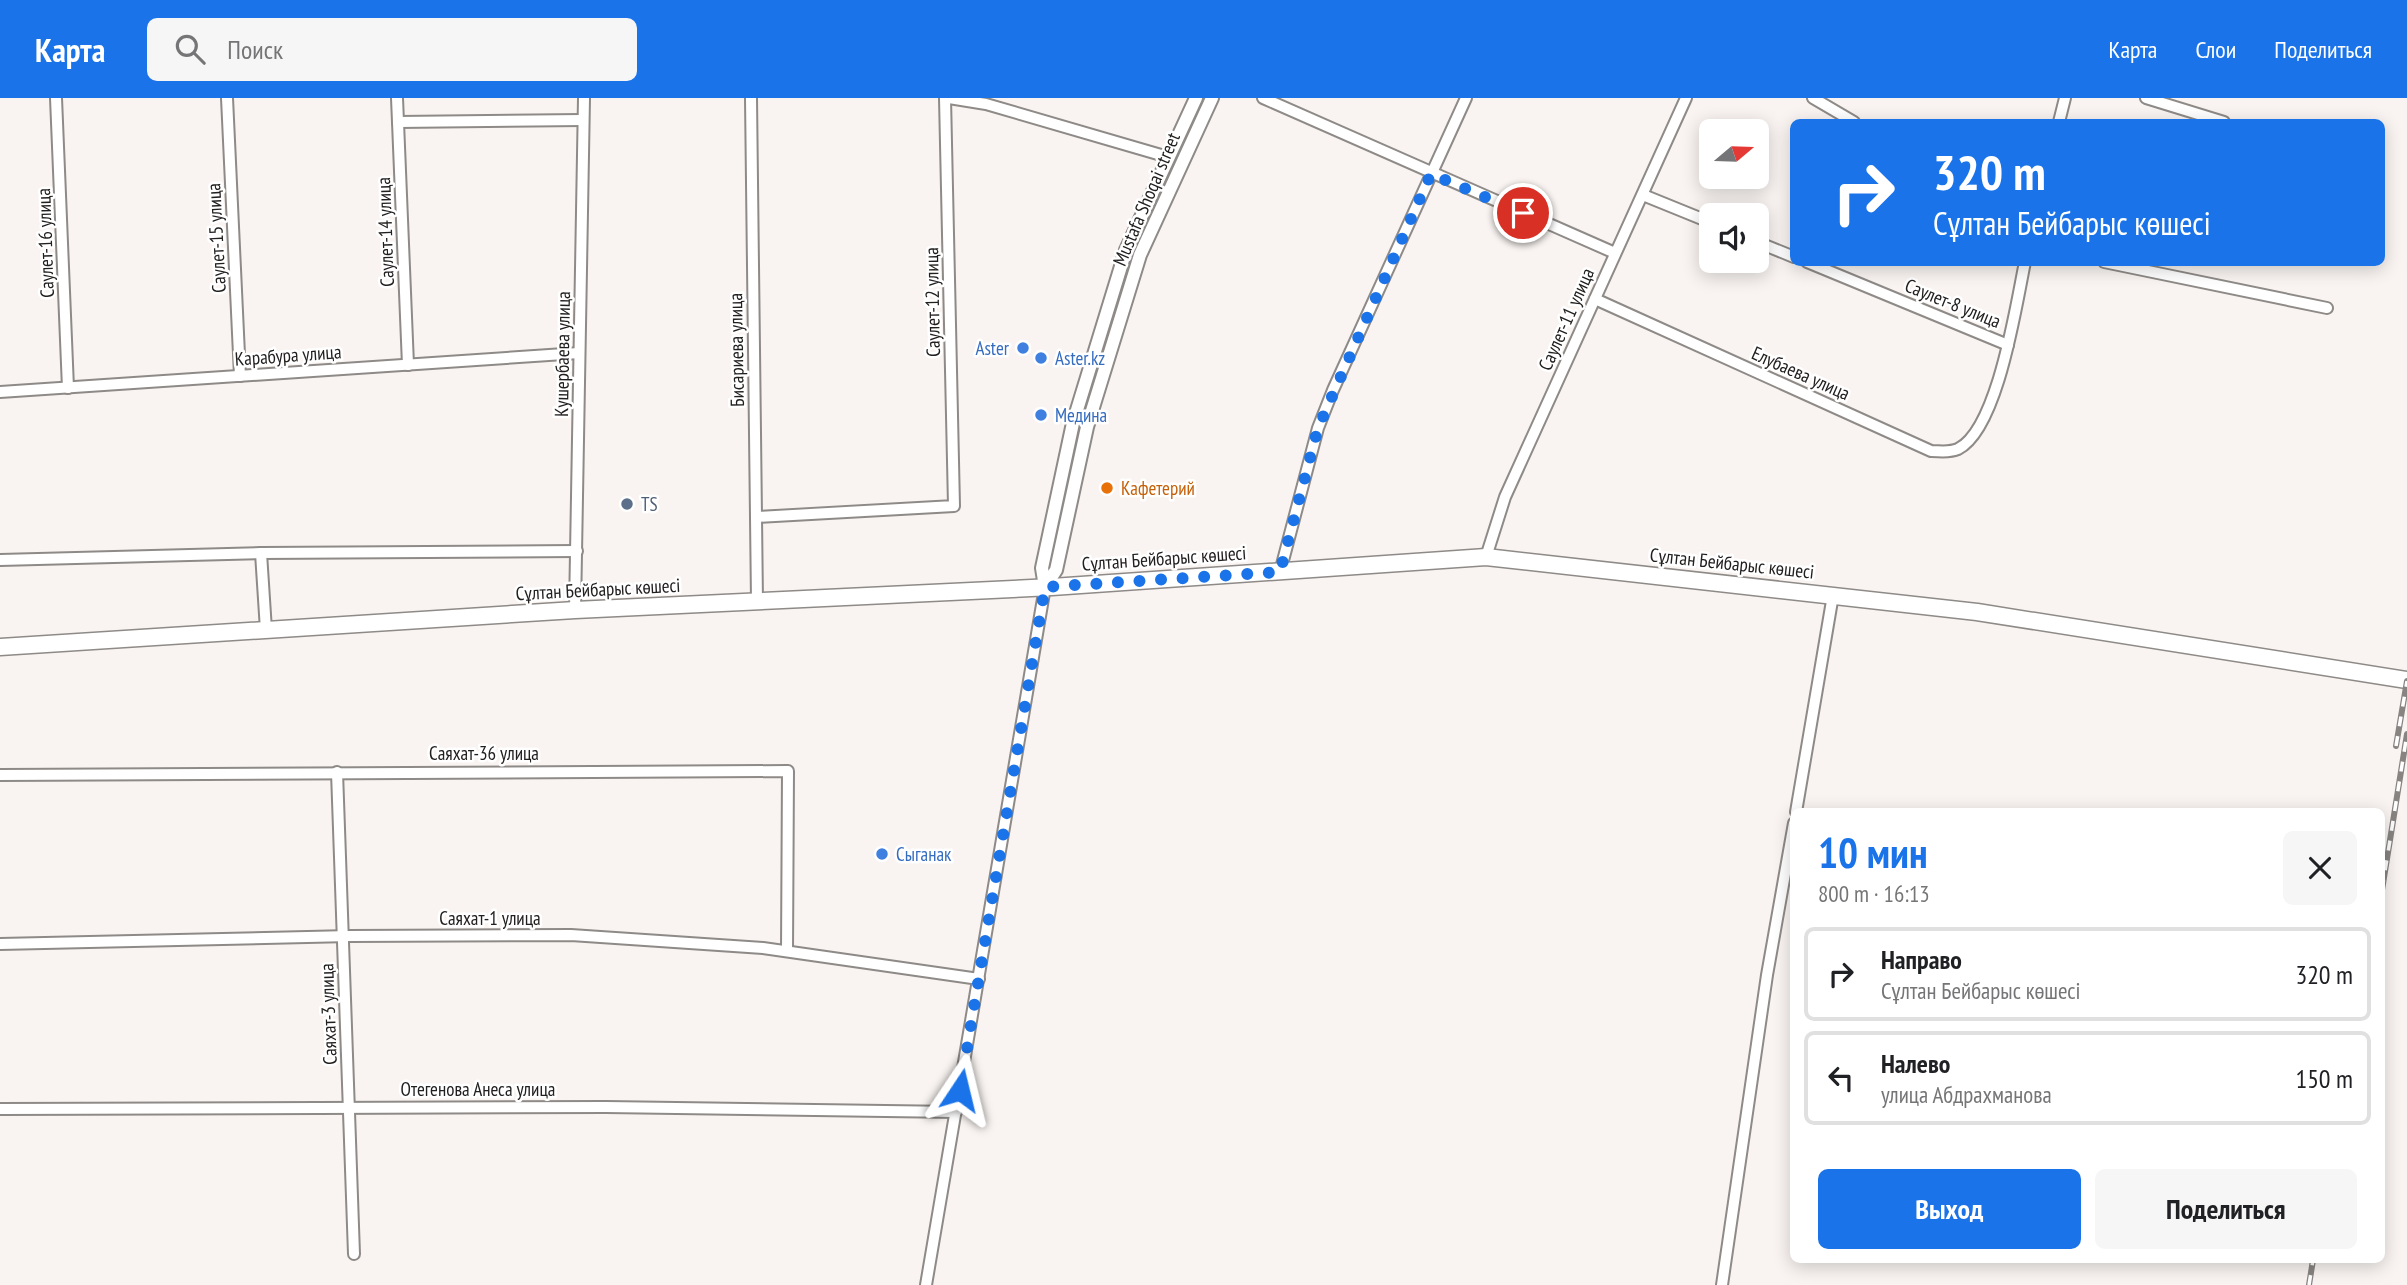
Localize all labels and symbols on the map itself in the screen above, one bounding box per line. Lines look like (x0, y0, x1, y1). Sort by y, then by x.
north arrow (1699, 119, 1769, 189)
street label: Mustafa Shoqai street (1107, 128, 1185, 269)
street label: Саулет-14 улица (371, 177, 399, 287)
street label: Саулет-15 улица (201, 183, 231, 293)
pin (1493, 183, 1553, 243)
street label: Саулет-16 улица (31, 188, 59, 298)
street label: Саулет-12 улица (919, 247, 945, 357)
street label: Саулет-11 улица (1533, 264, 1599, 374)
street label: Саулет-8 улица (1902, 273, 2004, 333)
street label: Кушербаева улица (549, 291, 575, 417)
street label: Бисариева улица (723, 293, 749, 407)
place label: Aster (975, 336, 1010, 360)
street label: Карабура улица (234, 339, 342, 371)
marker: Aster (1015, 340, 1031, 356)
street label: Елубаева улица (1748, 341, 1854, 405)
place label: Aster.kz (1055, 346, 1105, 370)
marker: Aster.kz (1033, 350, 1049, 366)
place label: Медина (1055, 403, 1107, 427)
marker: Медина (1033, 407, 1049, 423)
place label: Кафетерий (1121, 476, 1195, 500)
marker: Кафетерий (1099, 480, 1115, 496)
place label: TS (641, 492, 658, 516)
marker: TS (619, 496, 635, 512)
street label: Сұлтан Бейбарыс көшесі (1081, 540, 1247, 576)
street label: Сұлтан Бейбарыс көшесі (1649, 542, 1815, 584)
street label: Сұлтан Бейбарыс көшесі (515, 573, 681, 605)
street label: Саяхат-36 улица (429, 741, 539, 765)
place label: Сыганак (896, 842, 952, 866)
marker: Сыганак (874, 846, 890, 862)
street label: Саяхат-1 улица (439, 906, 541, 930)
street label: Саяхат-3 улица (314, 963, 342, 1065)
position arrow (923, 1053, 997, 1127)
street label: Отегенова Анеса улица (401, 1077, 555, 1101)

